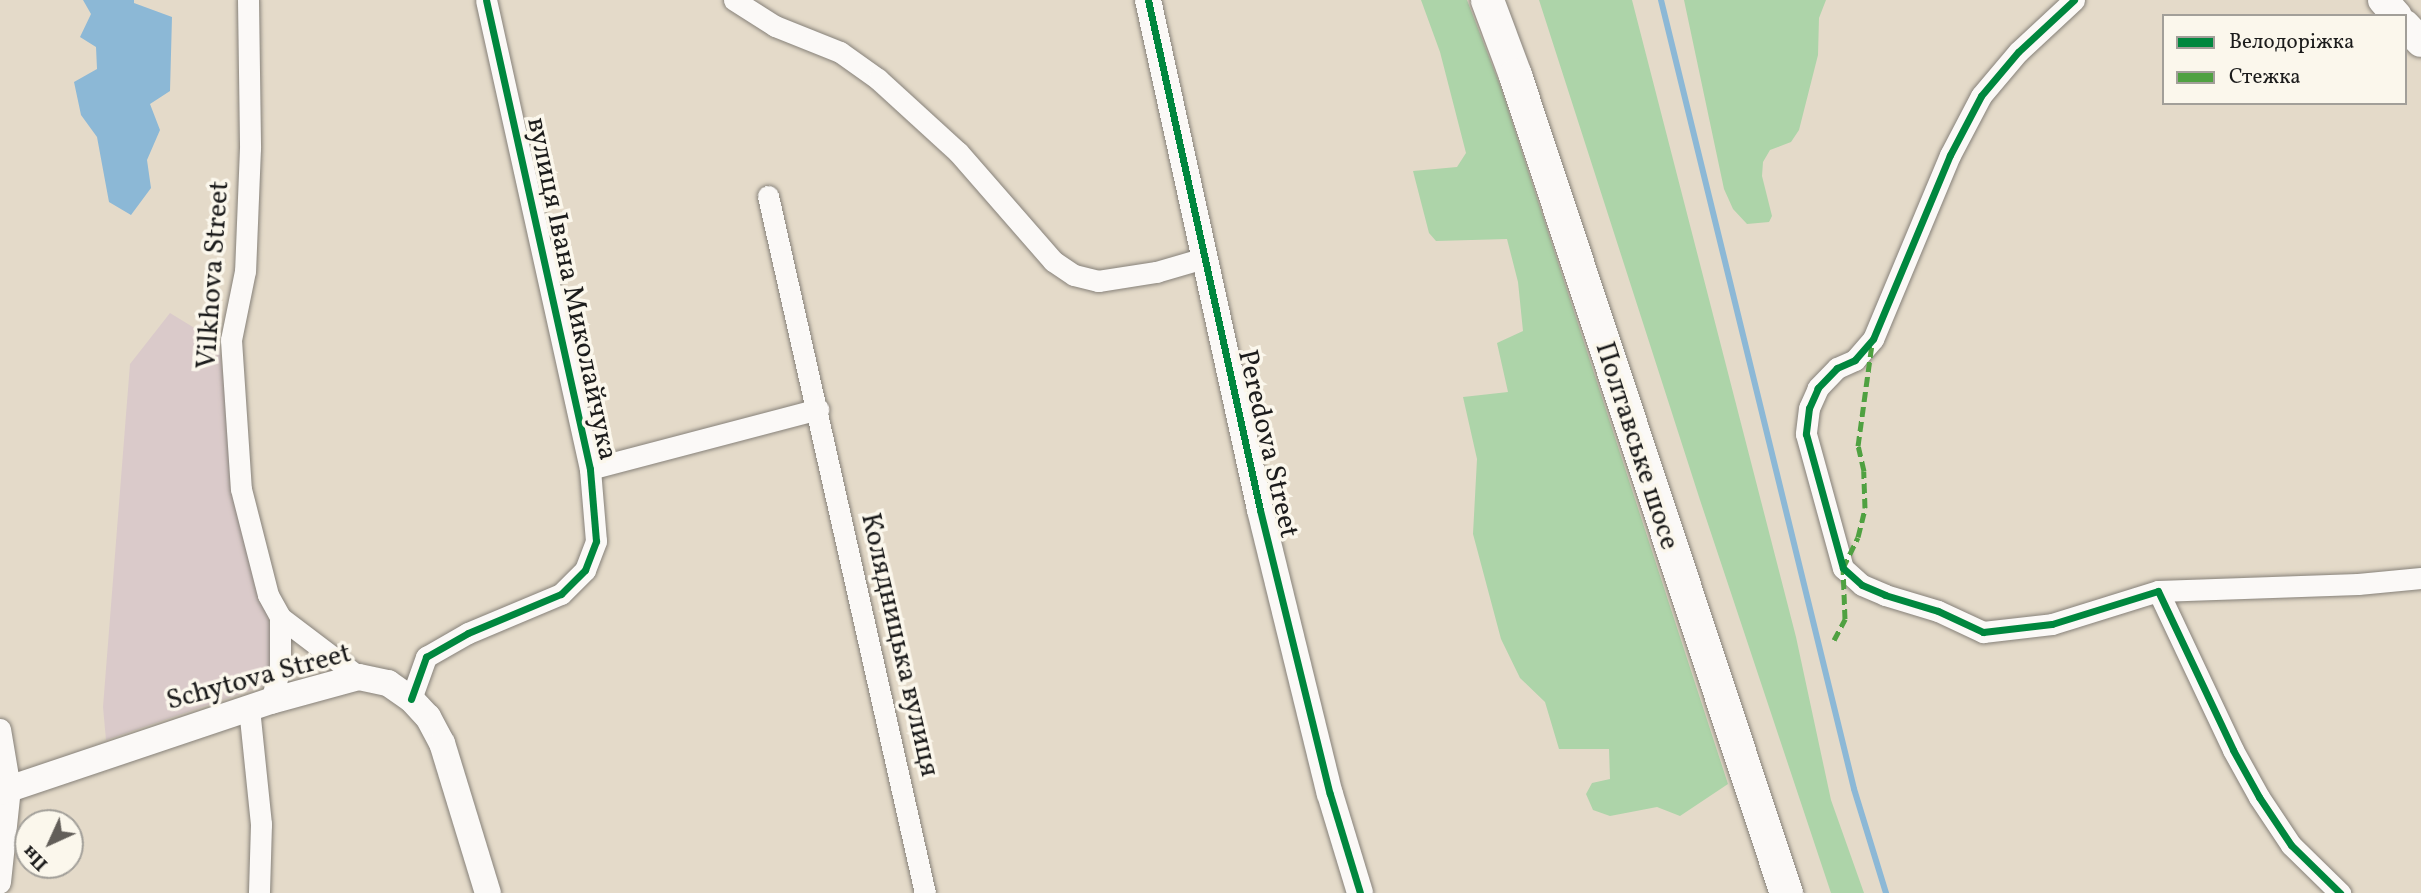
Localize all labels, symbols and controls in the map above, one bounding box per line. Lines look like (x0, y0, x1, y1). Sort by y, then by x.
legend (2162, 14, 2407, 105)
text: Велодоріжка (2229, 28, 2354, 57)
text: Стежка (2229, 63, 2301, 92)
street label: вулиця Івана Миколайчука (518, 115, 624, 463)
street label: Vilkhova Street (191, 180, 237, 370)
street label: Полтавське шосе (1587, 338, 1685, 554)
street label: Peredova Street (1229, 347, 1305, 541)
street label: Колядницька вулиця (852, 510, 946, 780)
street label: Schytova Street (163, 637, 355, 719)
north arrow (14, 809, 84, 879)
text: Пн (17, 839, 54, 876)

